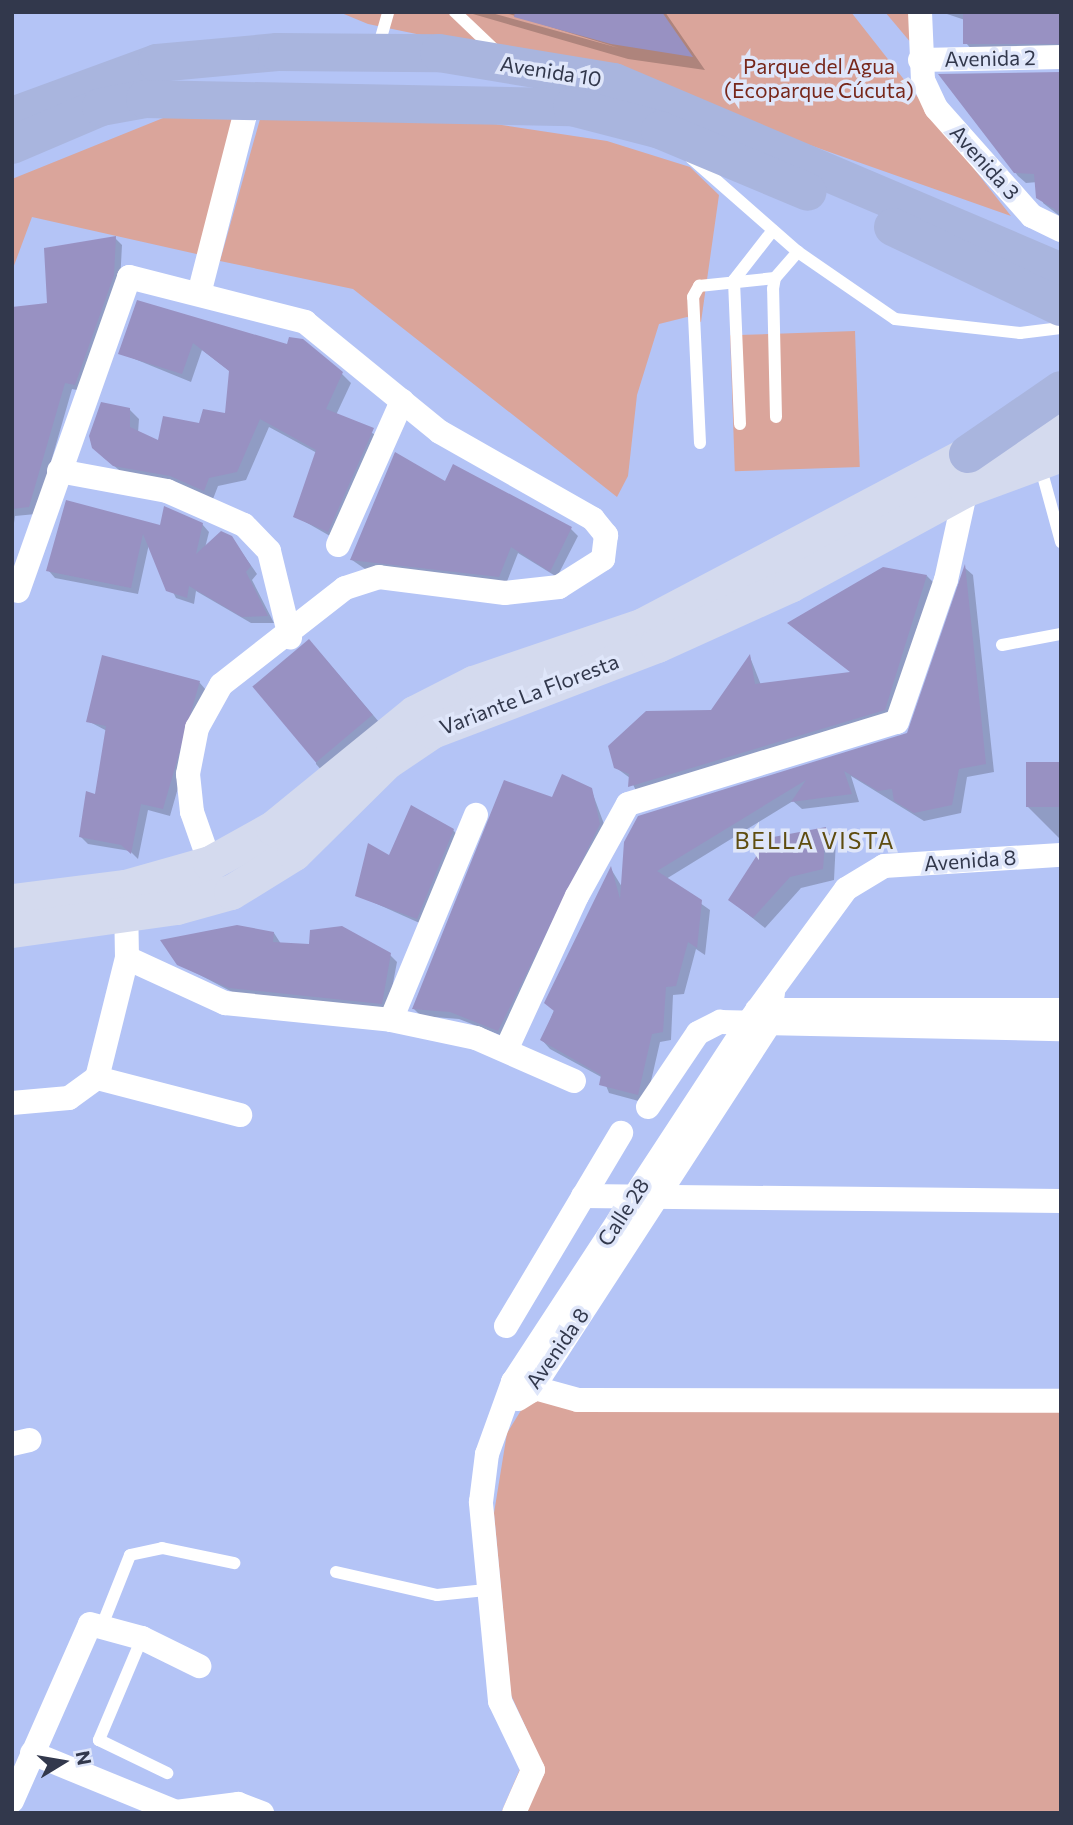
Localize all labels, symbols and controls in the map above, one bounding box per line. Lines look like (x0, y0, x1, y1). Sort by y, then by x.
street label: Avenida 2 (944, 45, 1036, 71)
street label: Avenida 10 (498, 51, 604, 91)
park label: Parque del Agua (Ecoparque Cúcuta) (724, 53, 914, 103)
street label: Avenida 3 (945, 119, 1025, 205)
street label: Variante La Floresta (436, 648, 622, 740)
district label: BELLA VISTA (736, 826, 894, 854)
street label: Avenida 8 (923, 844, 1017, 876)
street label: Calle 28 (592, 1173, 654, 1251)
street label: Avenida 8 (520, 1303, 594, 1393)
north arrow (28, 1727, 98, 1797)
text: N (71, 1749, 97, 1767)

